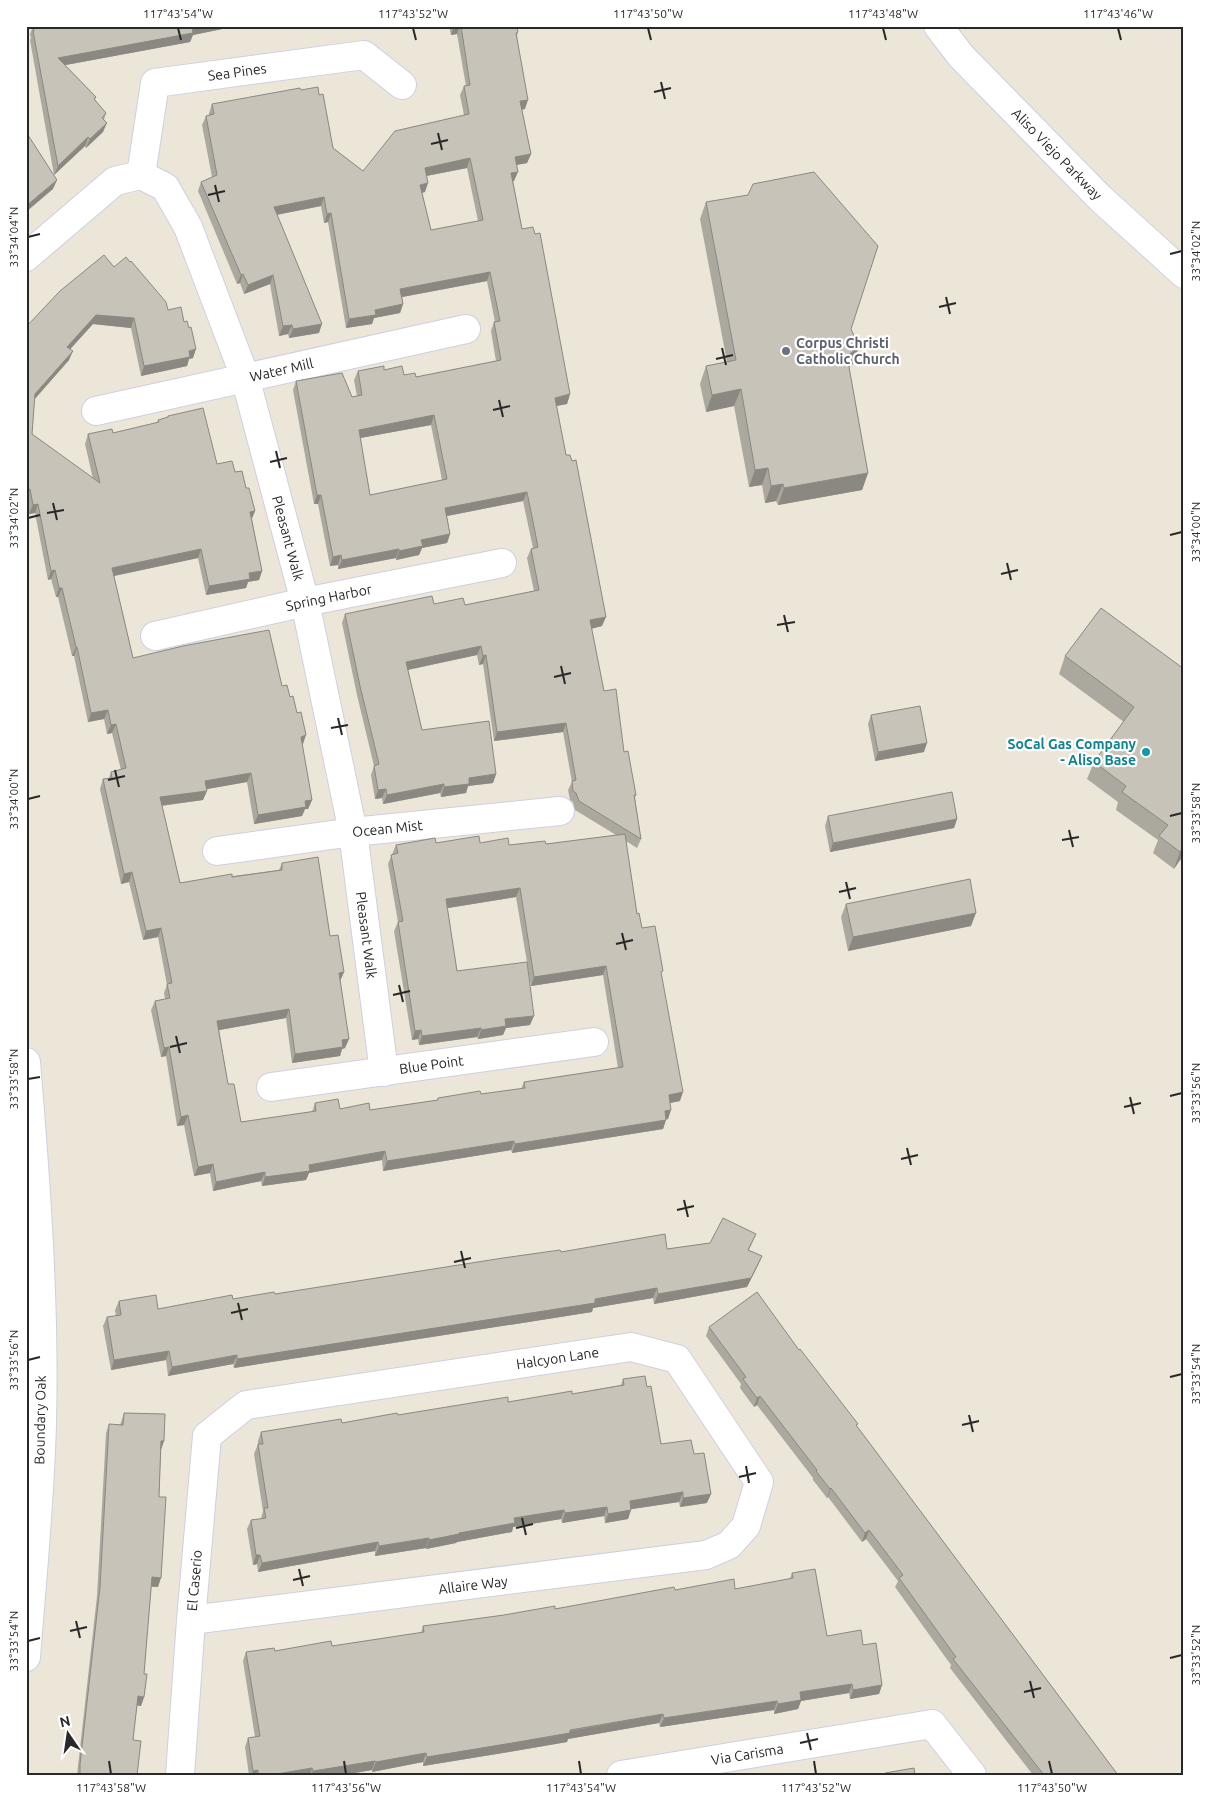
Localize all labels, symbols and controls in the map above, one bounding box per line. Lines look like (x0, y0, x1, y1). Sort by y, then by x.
text: 117°43'54"W (143, 7, 213, 20)
text: 117°43'52"W (378, 7, 448, 20)
text: 117°43'50"W (613, 7, 683, 20)
text: 117°43'48"W (848, 7, 918, 20)
text: 117°43'46"W (1083, 7, 1153, 20)
street label: Sea Pines (207, 60, 268, 84)
street label: Aliso Viejo Parkway (1009, 105, 1105, 203)
text: 33°34'04"N (7, 207, 20, 267)
text: 33°34'02"N (1189, 221, 1202, 281)
place label: Corpus Christi Catholic Church (796, 335, 900, 367)
marker: Corpus Christi Catholic Church (780, 345, 792, 357)
street label: Water Mill (248, 355, 315, 385)
text: 33°34'02"N (7, 488, 20, 548)
street label: Pleasant Walk (269, 494, 307, 583)
text: 33°34'00"N (1189, 502, 1202, 562)
street label: Spring Harbor (284, 581, 374, 614)
place label: SoCal Gas Company - Aliso Base (1007, 736, 1137, 768)
marker: SoCal Gas Company - Aliso Base (1140, 746, 1152, 758)
text: 33°34'00"N (7, 769, 20, 829)
text: 33°33'58"N (1189, 783, 1202, 843)
street label: Ocean Mist (352, 817, 424, 840)
street label: Pleasant Walk (353, 891, 380, 980)
text: 33°33'58"N (7, 1049, 20, 1109)
street label: Blue Point (398, 1052, 465, 1077)
text: 33°33'56"N (1189, 1063, 1202, 1123)
text: 33°33'56"N (7, 1330, 20, 1390)
street label: Halcyon Lane (515, 1344, 600, 1372)
text: 33°33'54"N (1189, 1344, 1202, 1404)
street label: Boundary Oak (31, 1375, 49, 1465)
street label: El Caserio (184, 1549, 205, 1612)
street label: Allaire Way (437, 1573, 509, 1597)
text: 33°33'54"N (7, 1611, 20, 1671)
text: 33°33'52"N (1189, 1625, 1202, 1685)
north arrow (42, 1708, 92, 1758)
text: N (58, 1712, 72, 1730)
street label: Via Carisma (710, 1740, 785, 1768)
text: 117°43'58"W (76, 1781, 146, 1794)
text: 117°43'56"W (311, 1781, 381, 1794)
text: 117°43'54"W (546, 1781, 616, 1794)
text: 117°43'52"W (781, 1781, 851, 1794)
text: 117°43'50"W (1017, 1781, 1087, 1794)

